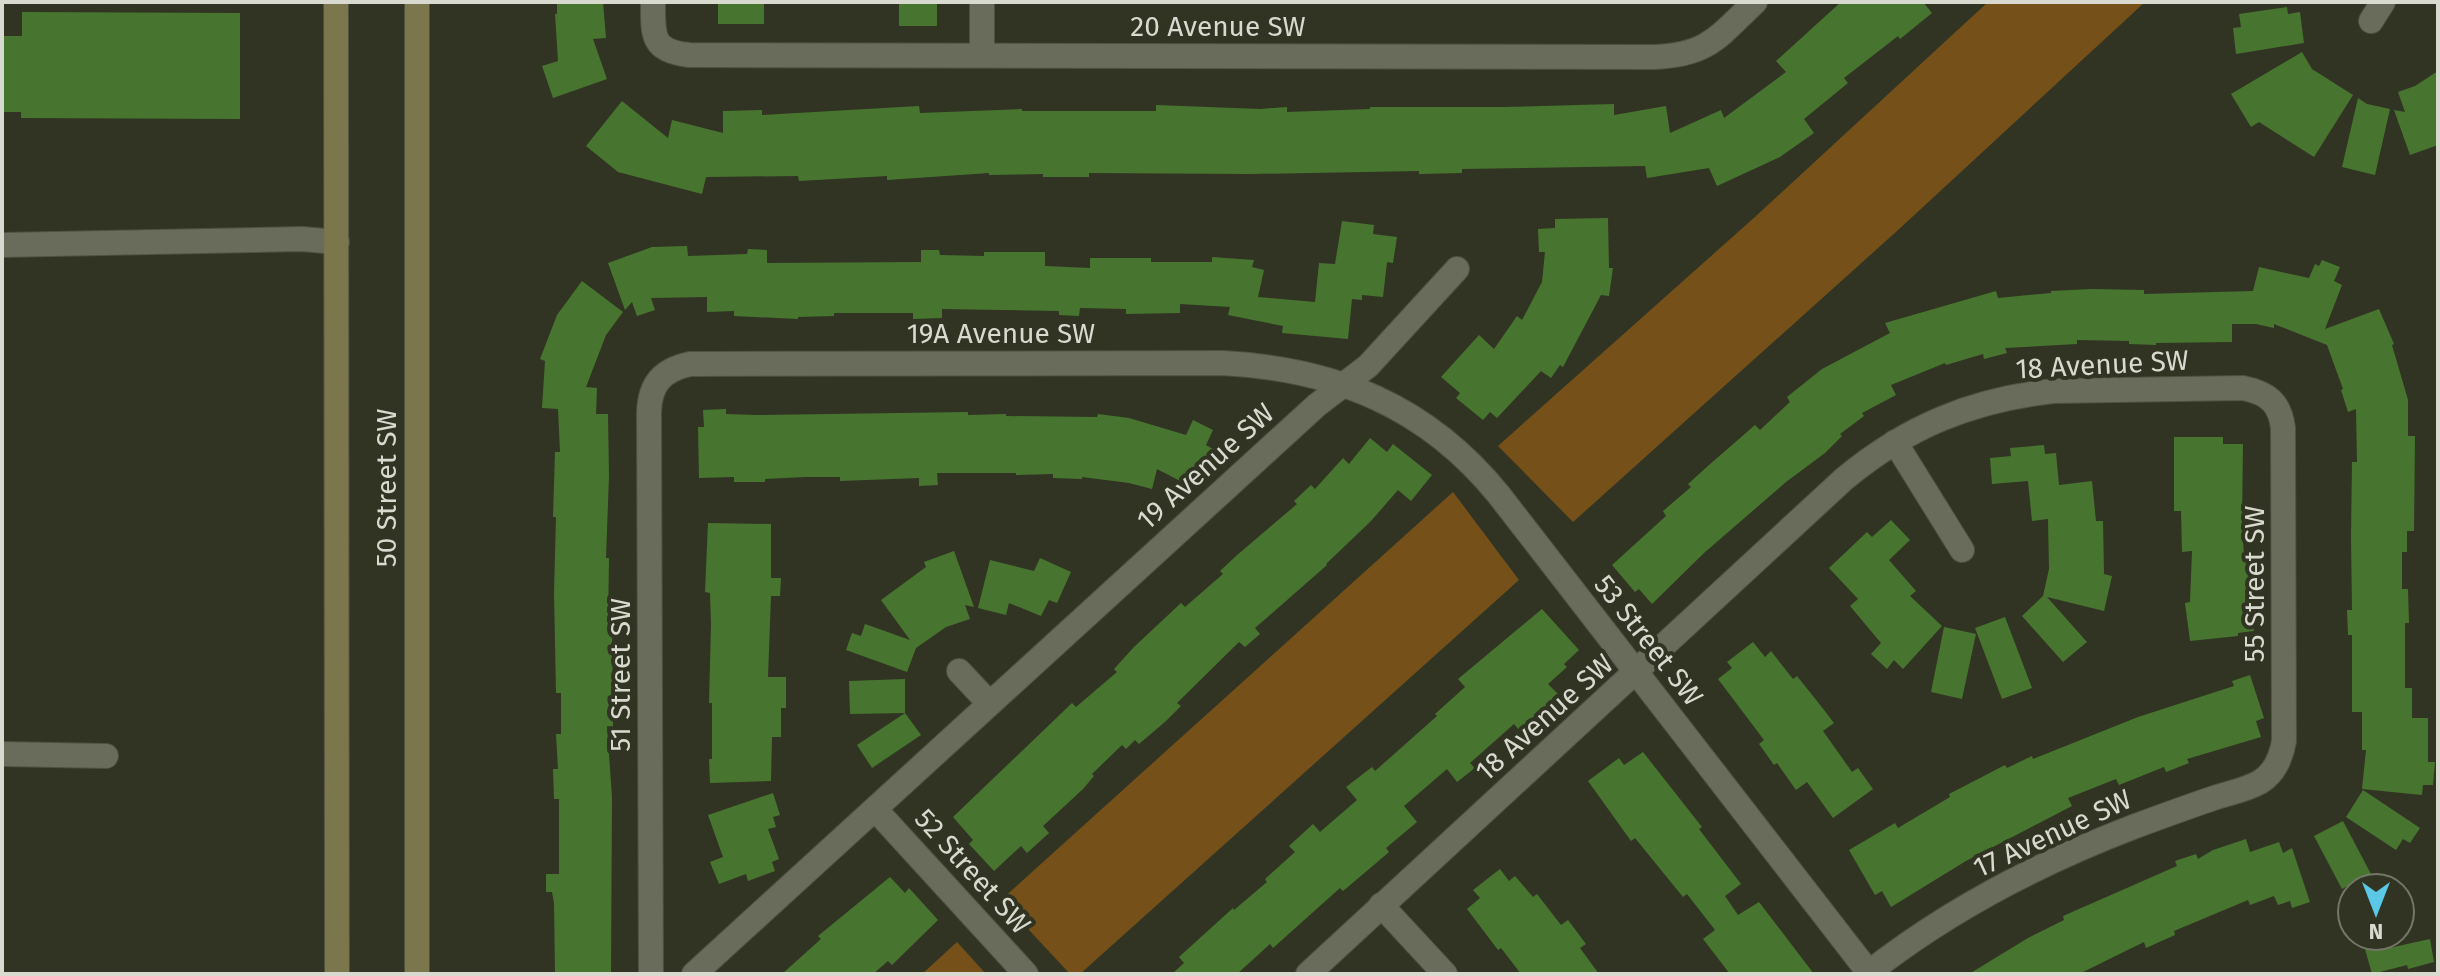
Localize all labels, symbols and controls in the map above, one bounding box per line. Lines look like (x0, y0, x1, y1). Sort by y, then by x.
street label: 20 Avenue SW (1130, 10, 1306, 43)
street label: 19A Avenue SW (907, 317, 1095, 350)
street label: 18 Avenue SW (2015, 343, 2189, 386)
street label: 19 Avenue SW (1130, 396, 1281, 536)
street label: 50 Street SW (370, 409, 403, 567)
street label: 55 Street SW (2238, 506, 2271, 662)
street label: 53 Street SW (1587, 568, 1710, 712)
street label: 51 Street SW (604, 598, 637, 752)
street label: 18 Avenue SW (1469, 647, 1620, 788)
street label: 17 Avenue SW (1968, 782, 2136, 884)
street label: 52 Street SW (908, 802, 1037, 941)
north arrow (2336, 872, 2416, 952)
text: N (2369, 918, 2383, 945)

